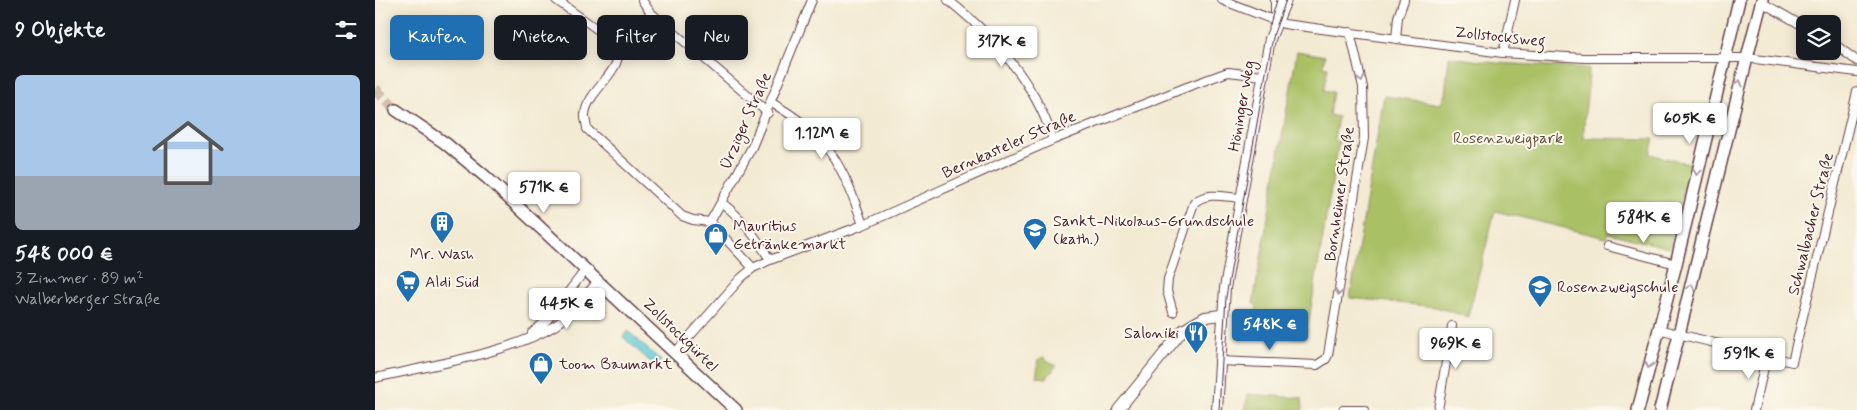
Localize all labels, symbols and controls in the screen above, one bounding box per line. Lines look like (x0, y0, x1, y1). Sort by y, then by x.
chip: Kaufen (390, 15, 484, 60)
chip: Mieten (494, 15, 587, 60)
chip: Filter (597, 15, 675, 60)
chip: Neu (685, 15, 748, 60)
map controls (1796, 15, 1841, 60)
button: layers (1796, 15, 1841, 60)
text: 9 Objekte (15, 16, 105, 44)
icon: filters (332, 16, 360, 44)
street label: Zollstocksweg (1453, 22, 1546, 53)
pin: 317K € (961, 26, 1043, 68)
text: 317K € (977, 31, 1027, 52)
street label: Höninger Weg (1224, 59, 1261, 154)
street label: Ürziger Straße (715, 69, 778, 173)
one-way arrow (1355, 75, 1366, 84)
one-way arrow (1734, 80, 1744, 88)
pin: 605K € (1649, 102, 1731, 145)
street label: Bernkasteler Straße (939, 106, 1079, 184)
icon: home (143, 108, 233, 198)
text: 605K € (1664, 108, 1716, 129)
pin: 1.12M € (776, 118, 868, 160)
text: 1.12M € (795, 123, 849, 144)
street label: Bornheimer Straße (1320, 125, 1360, 263)
park label: Rosenzweigpark (1453, 128, 1563, 149)
street label: Schwalbacher Straße (1783, 150, 1839, 297)
one-way arrow (1692, 168, 1703, 177)
pin: 571K € (503, 172, 585, 214)
text: 571K € (519, 177, 569, 198)
pin: 584K € (1603, 202, 1685, 244)
text: 584K € (1617, 207, 1671, 228)
building icon: Mr. Wash (429, 210, 455, 244)
place label: Sankt-Nikolaus-Grundschule (kath.) (1053, 211, 1254, 250)
place label: Mauritius Getränkemarkt (733, 216, 847, 255)
school or university icon: Sankt-Nikolaus-Grundschule (kath.) (1022, 217, 1048, 251)
shop icon: Mauritius Getränkemarkt (703, 222, 729, 256)
text: 548 000 € (15, 240, 113, 268)
place label: Mr. Wash (410, 244, 474, 265)
text: 3 Zimmer · 89 m² (15, 268, 144, 289)
supermarket icon: Aldi Süd (395, 269, 421, 303)
place label: Aldi Süd (425, 272, 479, 293)
school or university icon: Rosenzweigschule (1527, 274, 1553, 308)
place label: Rosenzweigschule (1557, 277, 1679, 298)
one-way arrow (1685, 282, 1696, 291)
one-way arrow (1335, 287, 1345, 296)
pin: 445K € (526, 288, 608, 330)
text: Walberberger Straße (15, 289, 160, 310)
text: 445K € (540, 293, 594, 314)
street label: Zollstockgürtel (637, 293, 723, 377)
pin: 548K € (1229, 308, 1311, 351)
text: 548K € (1243, 314, 1297, 335)
restaurant icon: Saloniki (1183, 320, 1209, 354)
place label: Saloniki (1124, 323, 1179, 344)
pin: 969K € (1415, 328, 1497, 370)
text: 969K € (1430, 333, 1482, 354)
pin: 591K € (1708, 338, 1790, 380)
text: 591K € (1723, 343, 1775, 364)
shop icon: toom Baumarkt (528, 351, 554, 385)
place label: toom Baumarkt (558, 354, 673, 375)
one-way arrow (1644, 360, 1655, 369)

